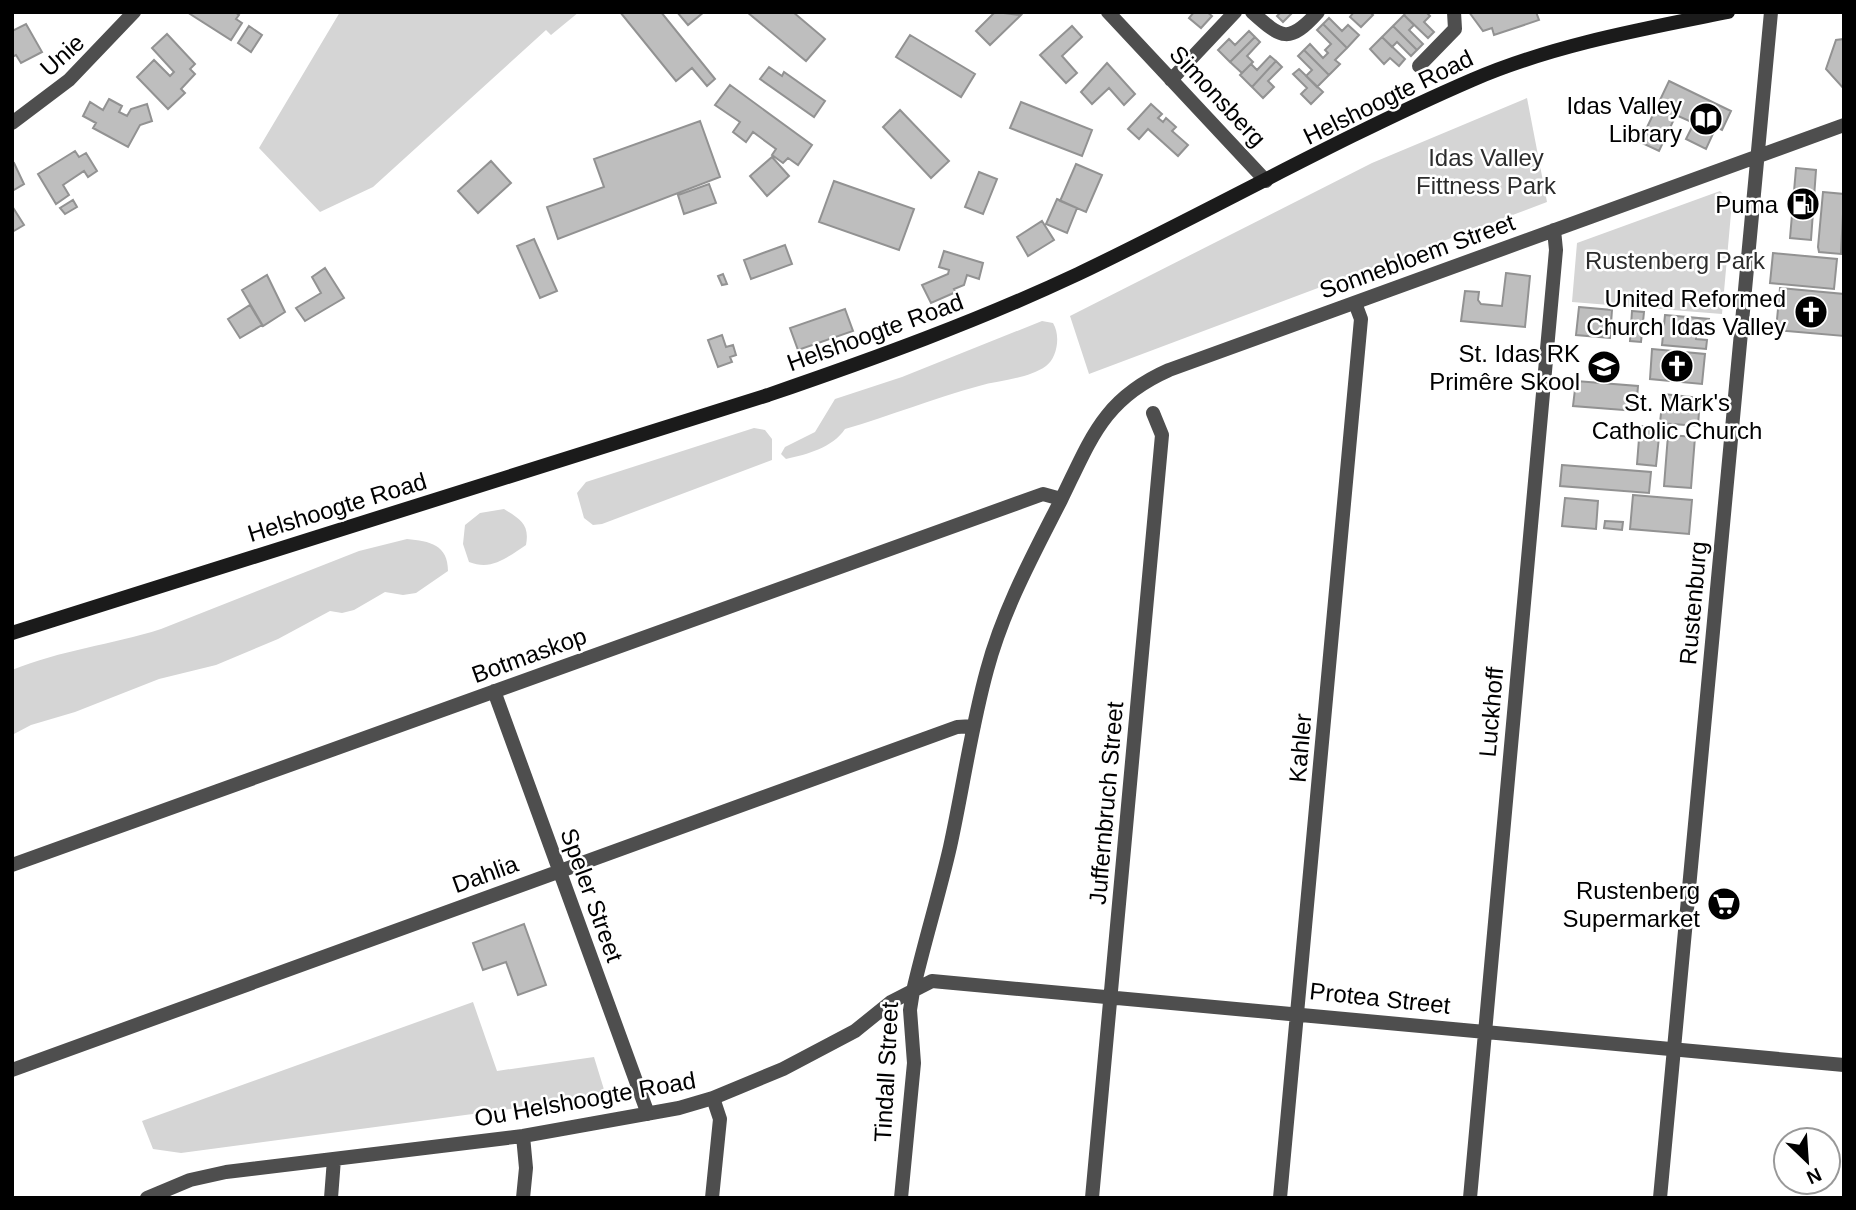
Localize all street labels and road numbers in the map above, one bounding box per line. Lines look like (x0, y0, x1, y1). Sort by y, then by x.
street label: Unie (35, 28, 89, 82)
street label: Simonsberg (1164, 40, 1272, 152)
street label: Helshoogte Road (1299, 44, 1477, 150)
street label: Sonnebloem Street (1316, 208, 1518, 304)
street label: Helshoogte Road (783, 288, 967, 376)
street label: Helshoogte Road (244, 467, 430, 547)
street label: Rustenburg (1674, 540, 1712, 666)
street label: Botmaskop (468, 622, 590, 688)
street label: Luckhoff (1474, 666, 1508, 758)
street label: Juffernbruch Street (1084, 700, 1128, 906)
street label: Kahler (1284, 712, 1316, 784)
street label: Speler Street (555, 825, 629, 966)
street label: Dahlia (448, 849, 522, 898)
street label: Protea Street (1308, 977, 1452, 1019)
street label: Tindall Street (869, 1001, 903, 1143)
street label: Ou Helshoogte Road (472, 1066, 698, 1132)

